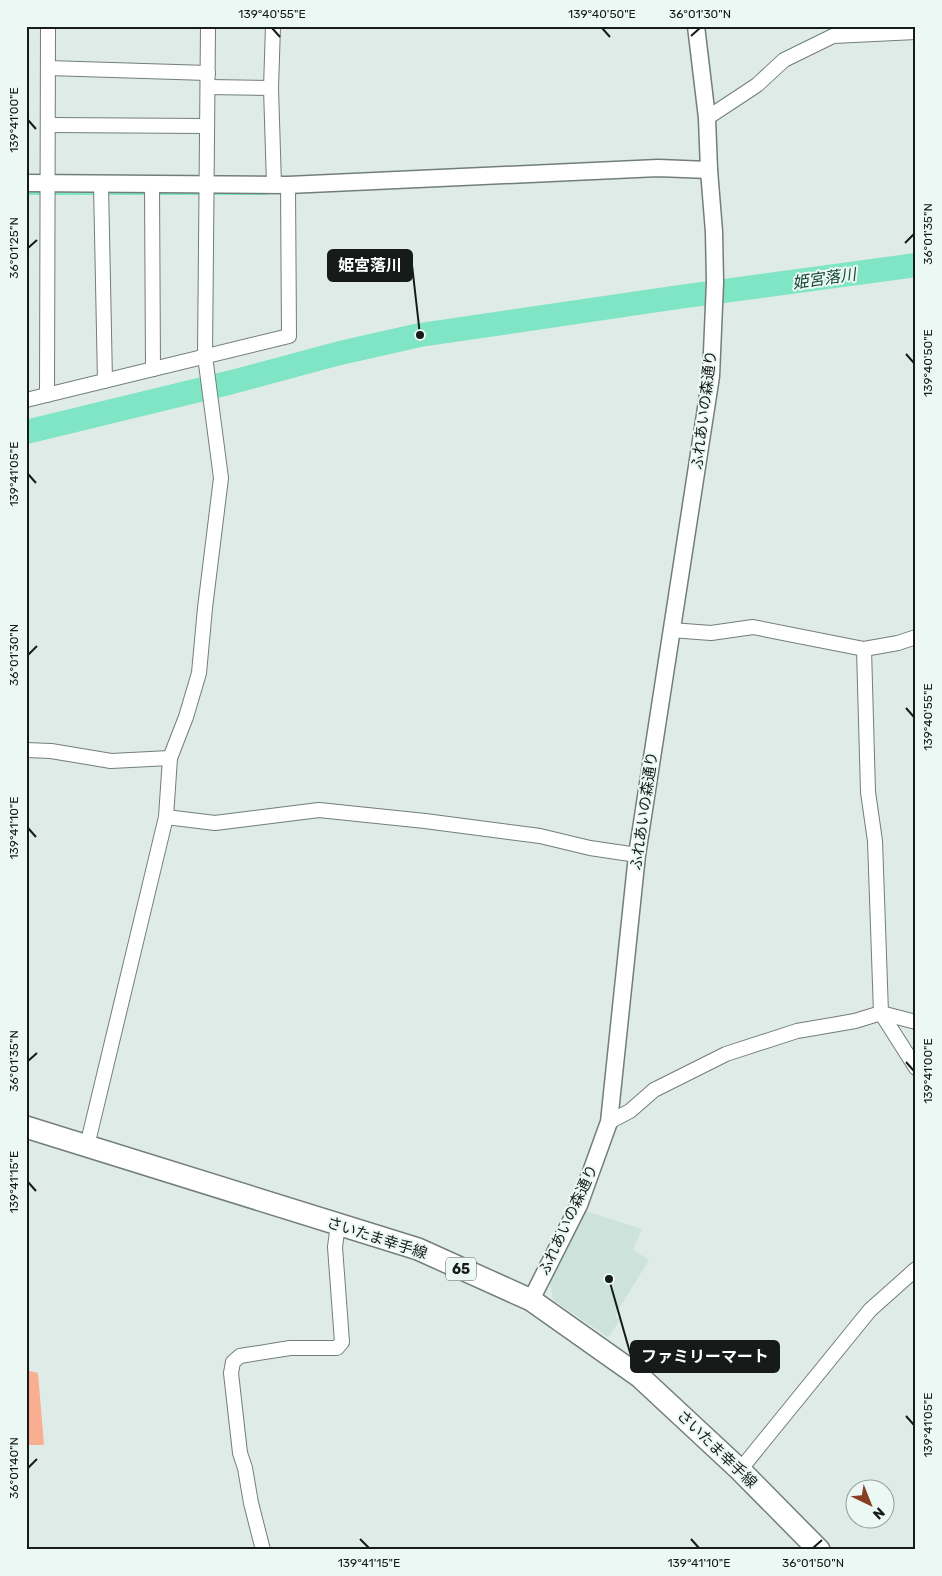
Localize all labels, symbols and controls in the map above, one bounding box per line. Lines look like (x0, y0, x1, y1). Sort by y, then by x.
text: 139°40'55"E (238, 7, 306, 21)
text: 139°40'50"E (568, 7, 636, 21)
text: 36°01'30"N (669, 7, 731, 21)
text: 139°41'00"E (7, 87, 21, 153)
text: 36°01'35"N (921, 203, 935, 265)
text: 36°01'25"N (7, 217, 21, 279)
callout: 姫宮落川 (328, 250, 412, 281)
text: 姫宮落川 (338, 256, 402, 275)
water label: 姫宮落川 (791, 264, 859, 292)
text: 139°40'50"E (921, 329, 935, 397)
street label: ふれあいの森通り (688, 349, 720, 471)
text: 139°41'05"E (7, 441, 21, 507)
text: 36°01'30"N (7, 624, 21, 686)
text: 139°40'55"E (921, 683, 935, 751)
street label: ふれあいの森通り (627, 750, 661, 872)
text: 139°41'10"E (7, 796, 21, 860)
text: 36°01'35"N (7, 1030, 21, 1092)
text: 139°41'00"E (921, 1038, 935, 1104)
text: 139°41'15"E (7, 1151, 21, 1213)
street label: ふれあいの森通り (534, 1162, 602, 1278)
street label: さいたま幸手線 (324, 1213, 430, 1263)
road number: 65 (446, 1258, 476, 1280)
callout: ファミリーマート (631, 1341, 779, 1372)
text: ファミリーマート (641, 1347, 769, 1366)
text: 139°41'05"E (921, 1392, 935, 1458)
street label: さいたま幸手線 (673, 1406, 761, 1492)
text: 36°01'40"N (7, 1437, 21, 1499)
north arrow (844, 1478, 894, 1528)
text: N (869, 1503, 888, 1523)
text: 139°41'15"E (338, 1556, 400, 1570)
text: 139°41'10"E (667, 1556, 731, 1570)
text: 36°01'50"N (782, 1556, 844, 1570)

